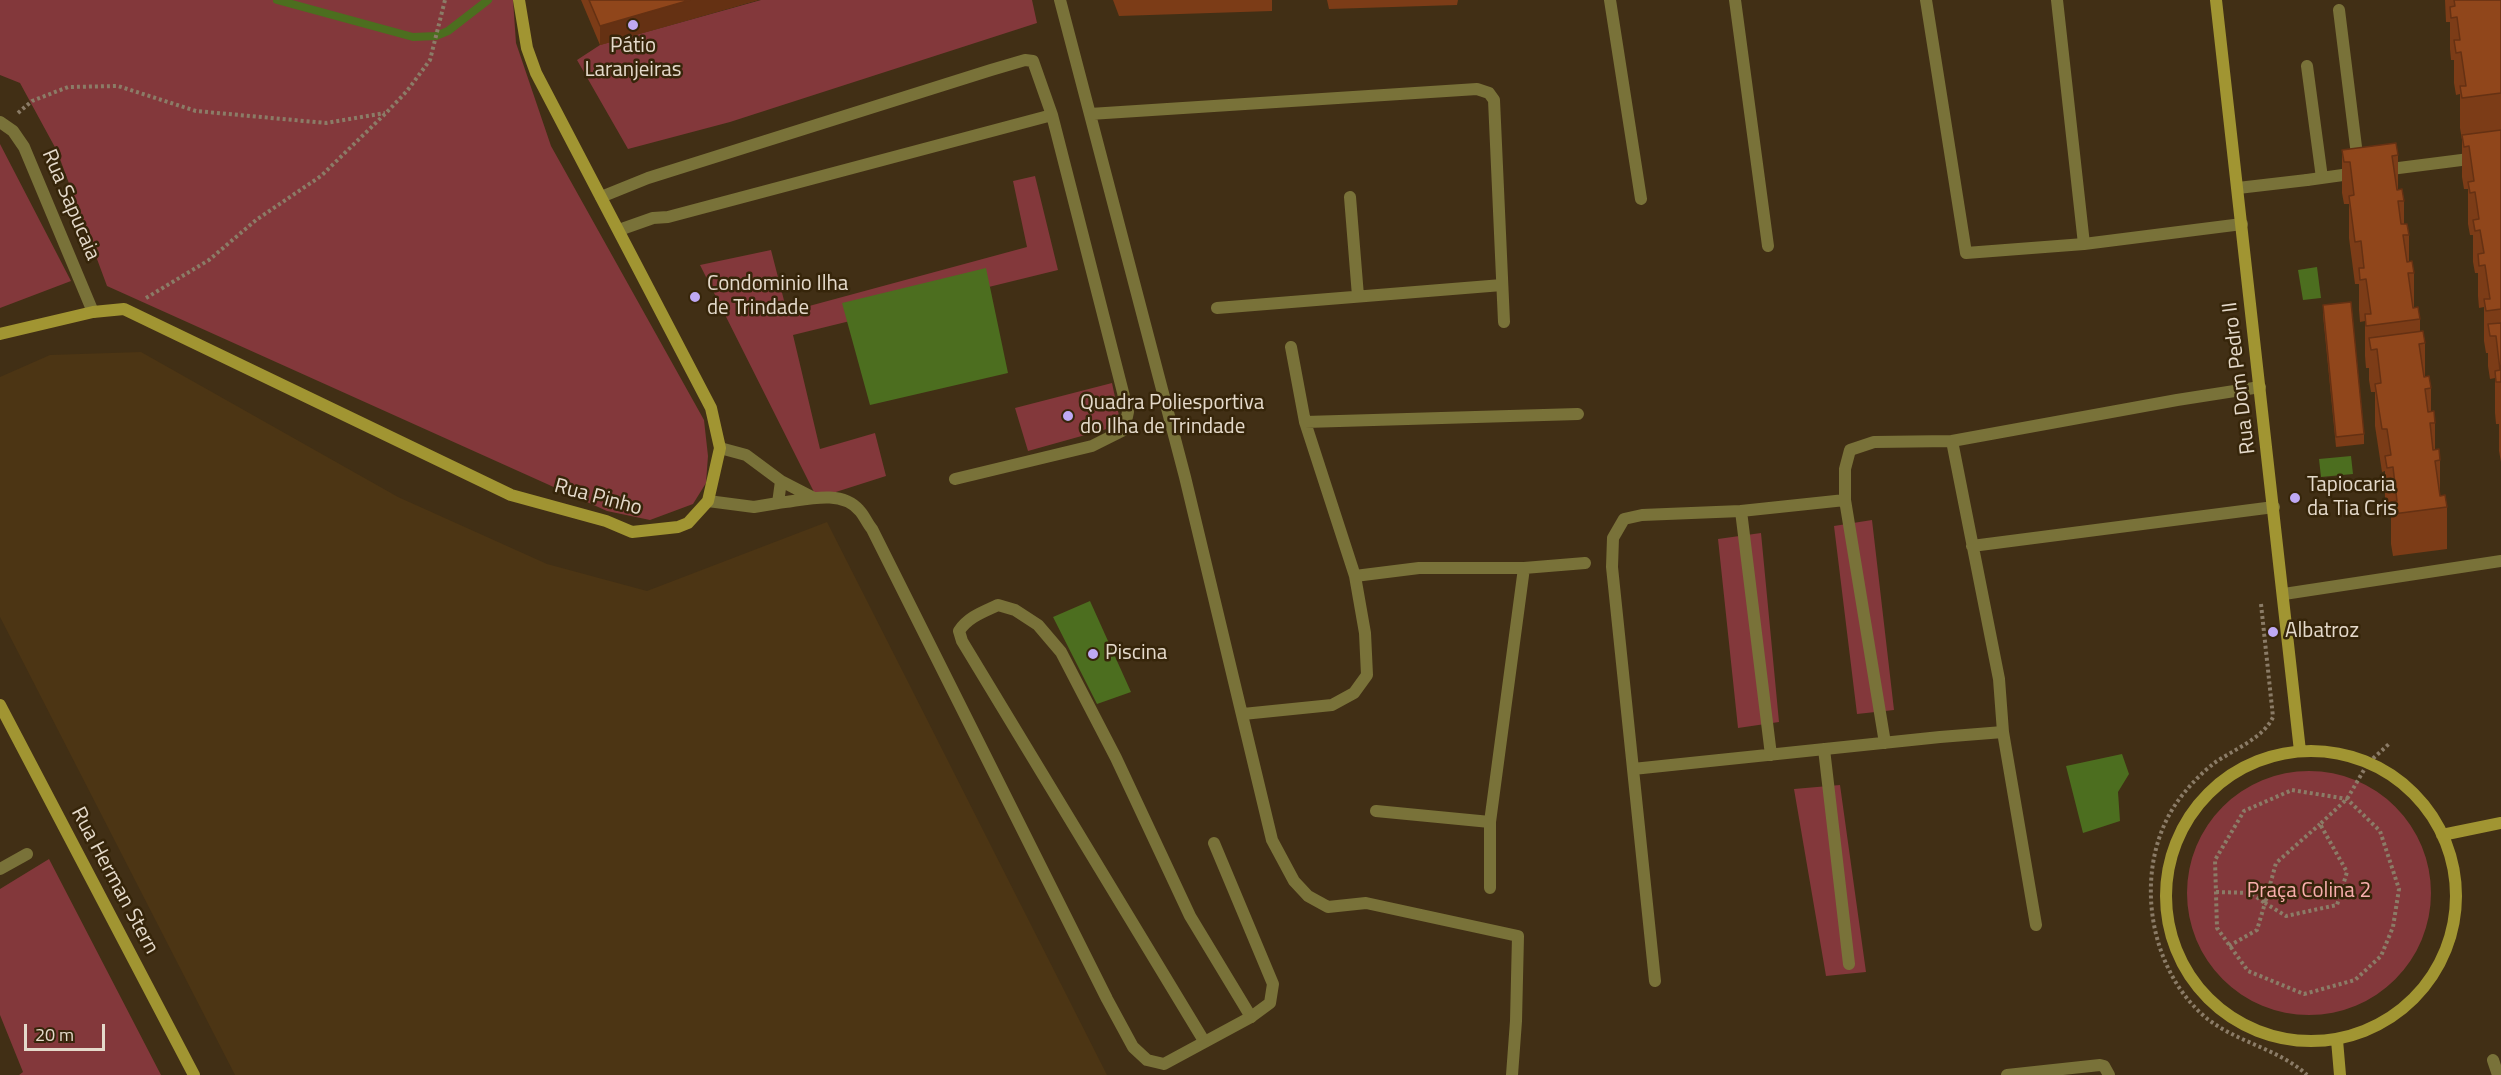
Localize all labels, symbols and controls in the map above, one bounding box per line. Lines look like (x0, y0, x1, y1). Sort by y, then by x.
marker: Pátio Laranjeiras (626, 18, 640, 32)
place label: Pátio Laranjeiras (585, 34, 681, 84)
street label: Rua Sapucaia (35, 146, 105, 264)
place label: Condominio Ilha de Trindade (707, 272, 848, 322)
marker: Condominio Ilha de Trindade (688, 290, 702, 304)
street label: Rua Dom Pedro II (2218, 300, 2262, 456)
place label: Quadra Poliesportiva do Ilha de Trindade (1080, 391, 1264, 441)
marker: Quadra Poliesportiva do Ilha de Trindade (1061, 409, 1075, 423)
place label: Tapiocaria da Tia Cris (2307, 473, 2397, 523)
street label: Rua Pinho (551, 474, 645, 522)
marker: Tapiocaria da Tia Cris (2288, 491, 2302, 505)
place label: Albatroz (2285, 619, 2359, 645)
marker: Albatroz (2266, 625, 2280, 639)
place label: Piscina (1105, 641, 1167, 667)
marker: Piscina (1086, 647, 1100, 661)
street label: Rua Herman Stern (65, 803, 163, 959)
park label: Praça Colina 2 (2247, 879, 2371, 905)
scale bar (27, 1012, 108, 1050)
text: 20 m (35, 1021, 74, 1048)

